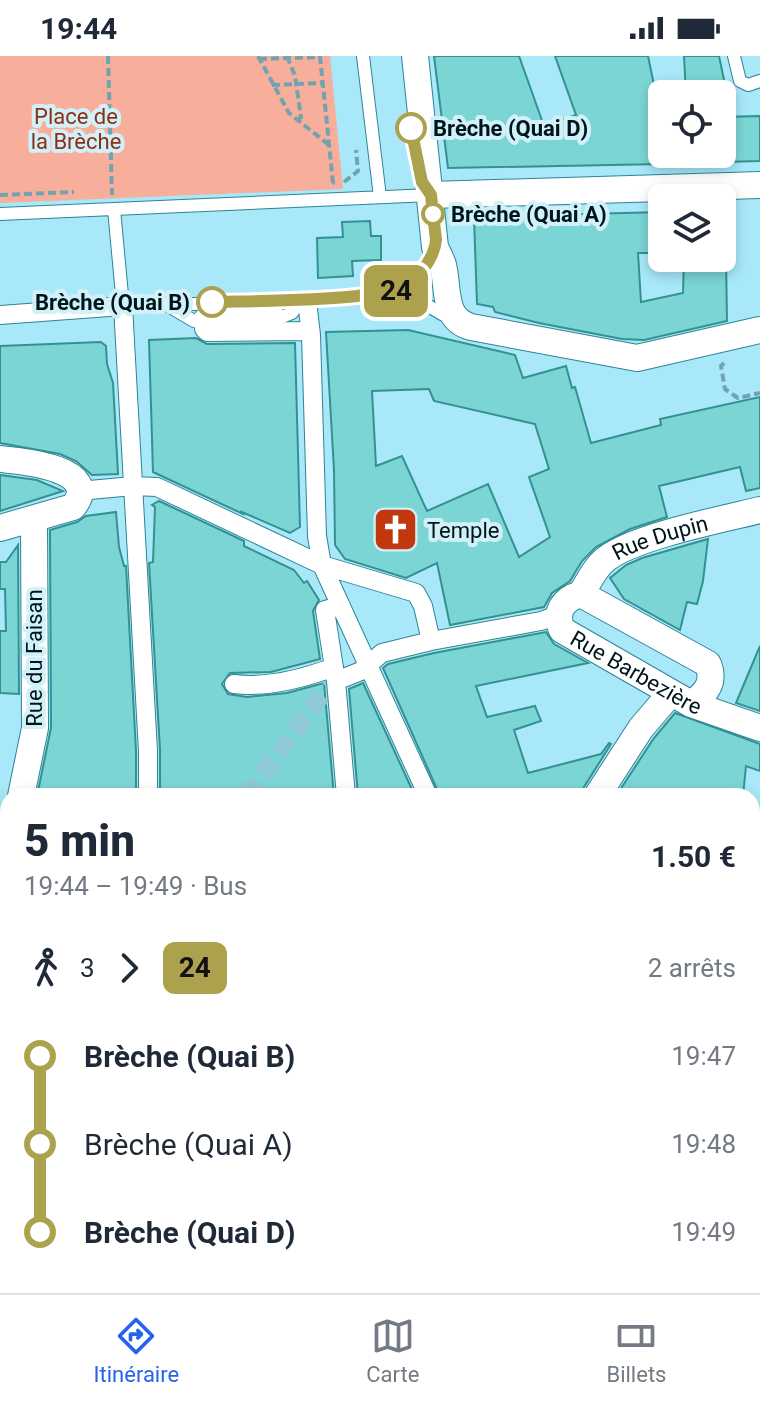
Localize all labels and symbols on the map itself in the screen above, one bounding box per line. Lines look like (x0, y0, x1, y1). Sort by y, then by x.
park label: Place de la Brèche (31, 104, 121, 154)
marker: Brèche (Quai D) (396, 113, 426, 143)
place label: Brèche (Quai D) (433, 116, 588, 141)
place label: Brèche (Quai A) (451, 202, 607, 227)
marker: Brèche (Quai A) (422, 203, 444, 225)
line badge: 24 (360, 265, 432, 317)
marker: Brèche (Quai B) (197, 287, 227, 317)
place label: Brèche (Quai B) (35, 290, 190, 315)
church icon: Temple (372, 506, 420, 554)
street label: Rue Dupin (608, 510, 710, 565)
place label: Temple (427, 518, 499, 543)
street label: Rue du Faisan (22, 589, 47, 727)
street label: Rue Barbezière (566, 625, 705, 719)

